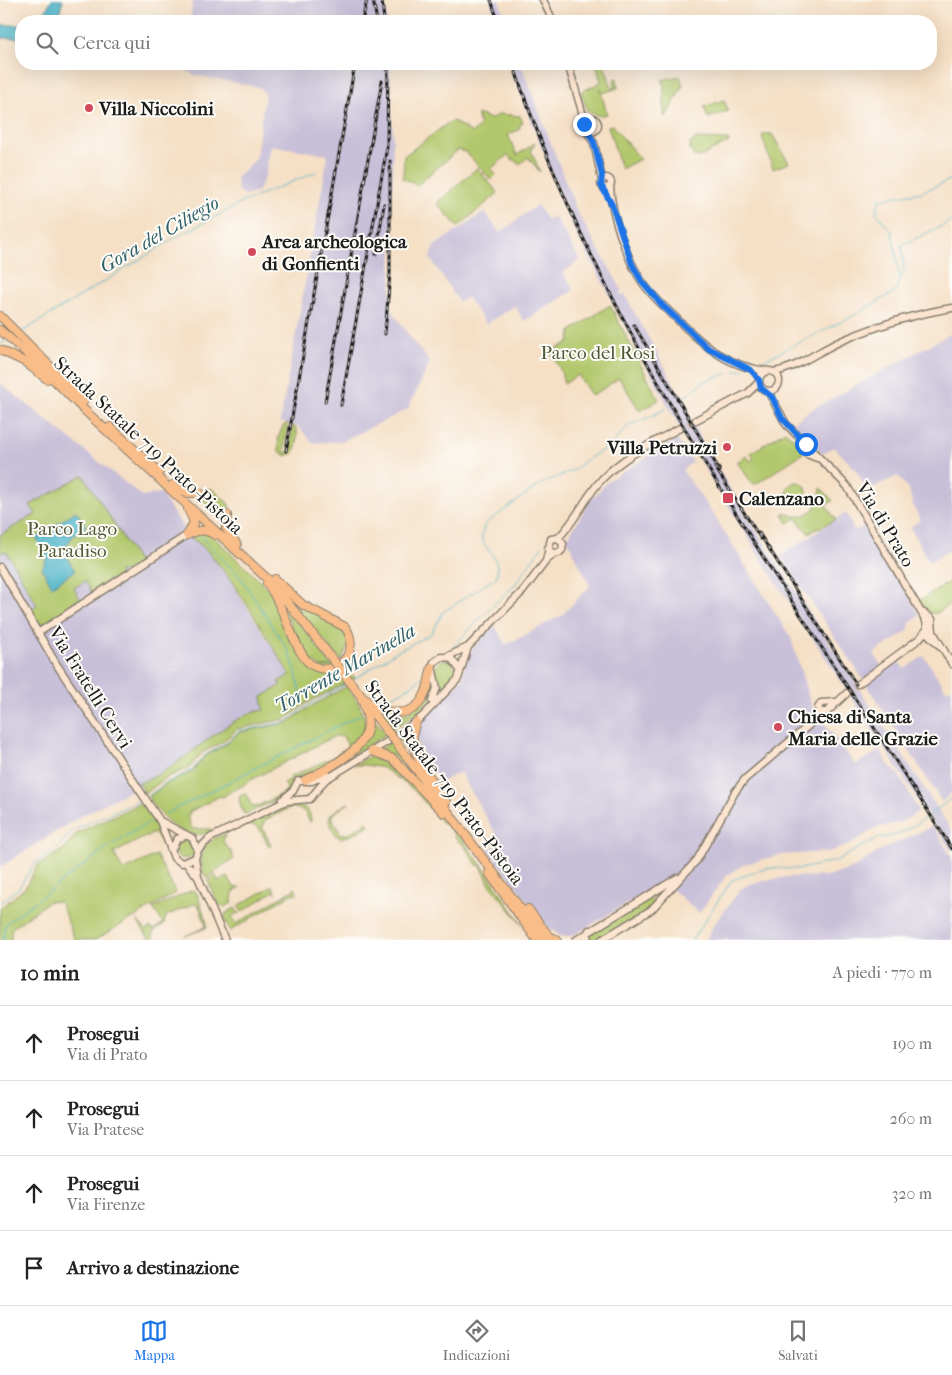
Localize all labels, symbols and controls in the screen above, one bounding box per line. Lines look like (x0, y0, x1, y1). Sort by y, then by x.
search box (15, 15, 937, 70)
icon: search (33, 29, 61, 57)
text: Cerca qui (73, 32, 151, 54)
place label: Villa Niccolini (98, 98, 214, 120)
marker: Villa Niccolini (83, 102, 95, 114)
route end (573, 113, 596, 136)
water label: Gora del Ciliegio (95, 191, 223, 278)
place label: Area archeologica di Gonfienti (261, 231, 408, 275)
marker: Area archeologica di Gonfienti (246, 246, 258, 258)
park label: Parco del Rosi (541, 342, 656, 364)
street label: Strada Statale 719 Prato-Pistoia (49, 352, 248, 539)
route start (795, 433, 818, 456)
place label: Villa Petruzzi (606, 437, 717, 459)
marker: Villa Petruzzi (721, 441, 733, 453)
street label: Via di Prato (851, 477, 919, 571)
place label: Calenzano (739, 488, 824, 510)
marker: Calenzano (721, 491, 735, 505)
park label: Parco Lago Paradiso (27, 518, 117, 562)
water label: Torrente Marinella (271, 619, 420, 718)
street label: Via Fratelli Cervi (43, 622, 137, 753)
street label: Strada Statale 719 Prato-Pistoia (360, 676, 529, 889)
place label: Chiesa di Santa Maria delle Grazie (787, 706, 938, 750)
marker: Chiesa di Santa Maria delle Grazie (772, 721, 784, 733)
text: 10 min (20, 961, 79, 985)
text: A piedi · 770 m (833, 963, 932, 982)
text: Prosegui (67, 1023, 139, 1045)
icon: ahead (20, 1029, 48, 1057)
text: 190 m (892, 1034, 932, 1053)
text: Via di Prato (67, 1045, 147, 1064)
text: Prosegui (67, 1098, 139, 1120)
icon: ahead (20, 1104, 48, 1132)
text: 260 m (890, 1109, 932, 1128)
text: Via Pratese (67, 1120, 144, 1139)
text: Prosegui (67, 1173, 139, 1195)
icon: ahead (20, 1179, 48, 1207)
text: 320 m (892, 1184, 932, 1203)
text: Via Firenze (67, 1195, 145, 1214)
icon: arrive (20, 1254, 48, 1282)
text: Arrivo a destinazione (67, 1257, 239, 1279)
tab: Mappa (134, 1317, 175, 1364)
tab: Indicazioni (443, 1317, 510, 1364)
tab: Salvati (778, 1317, 818, 1364)

